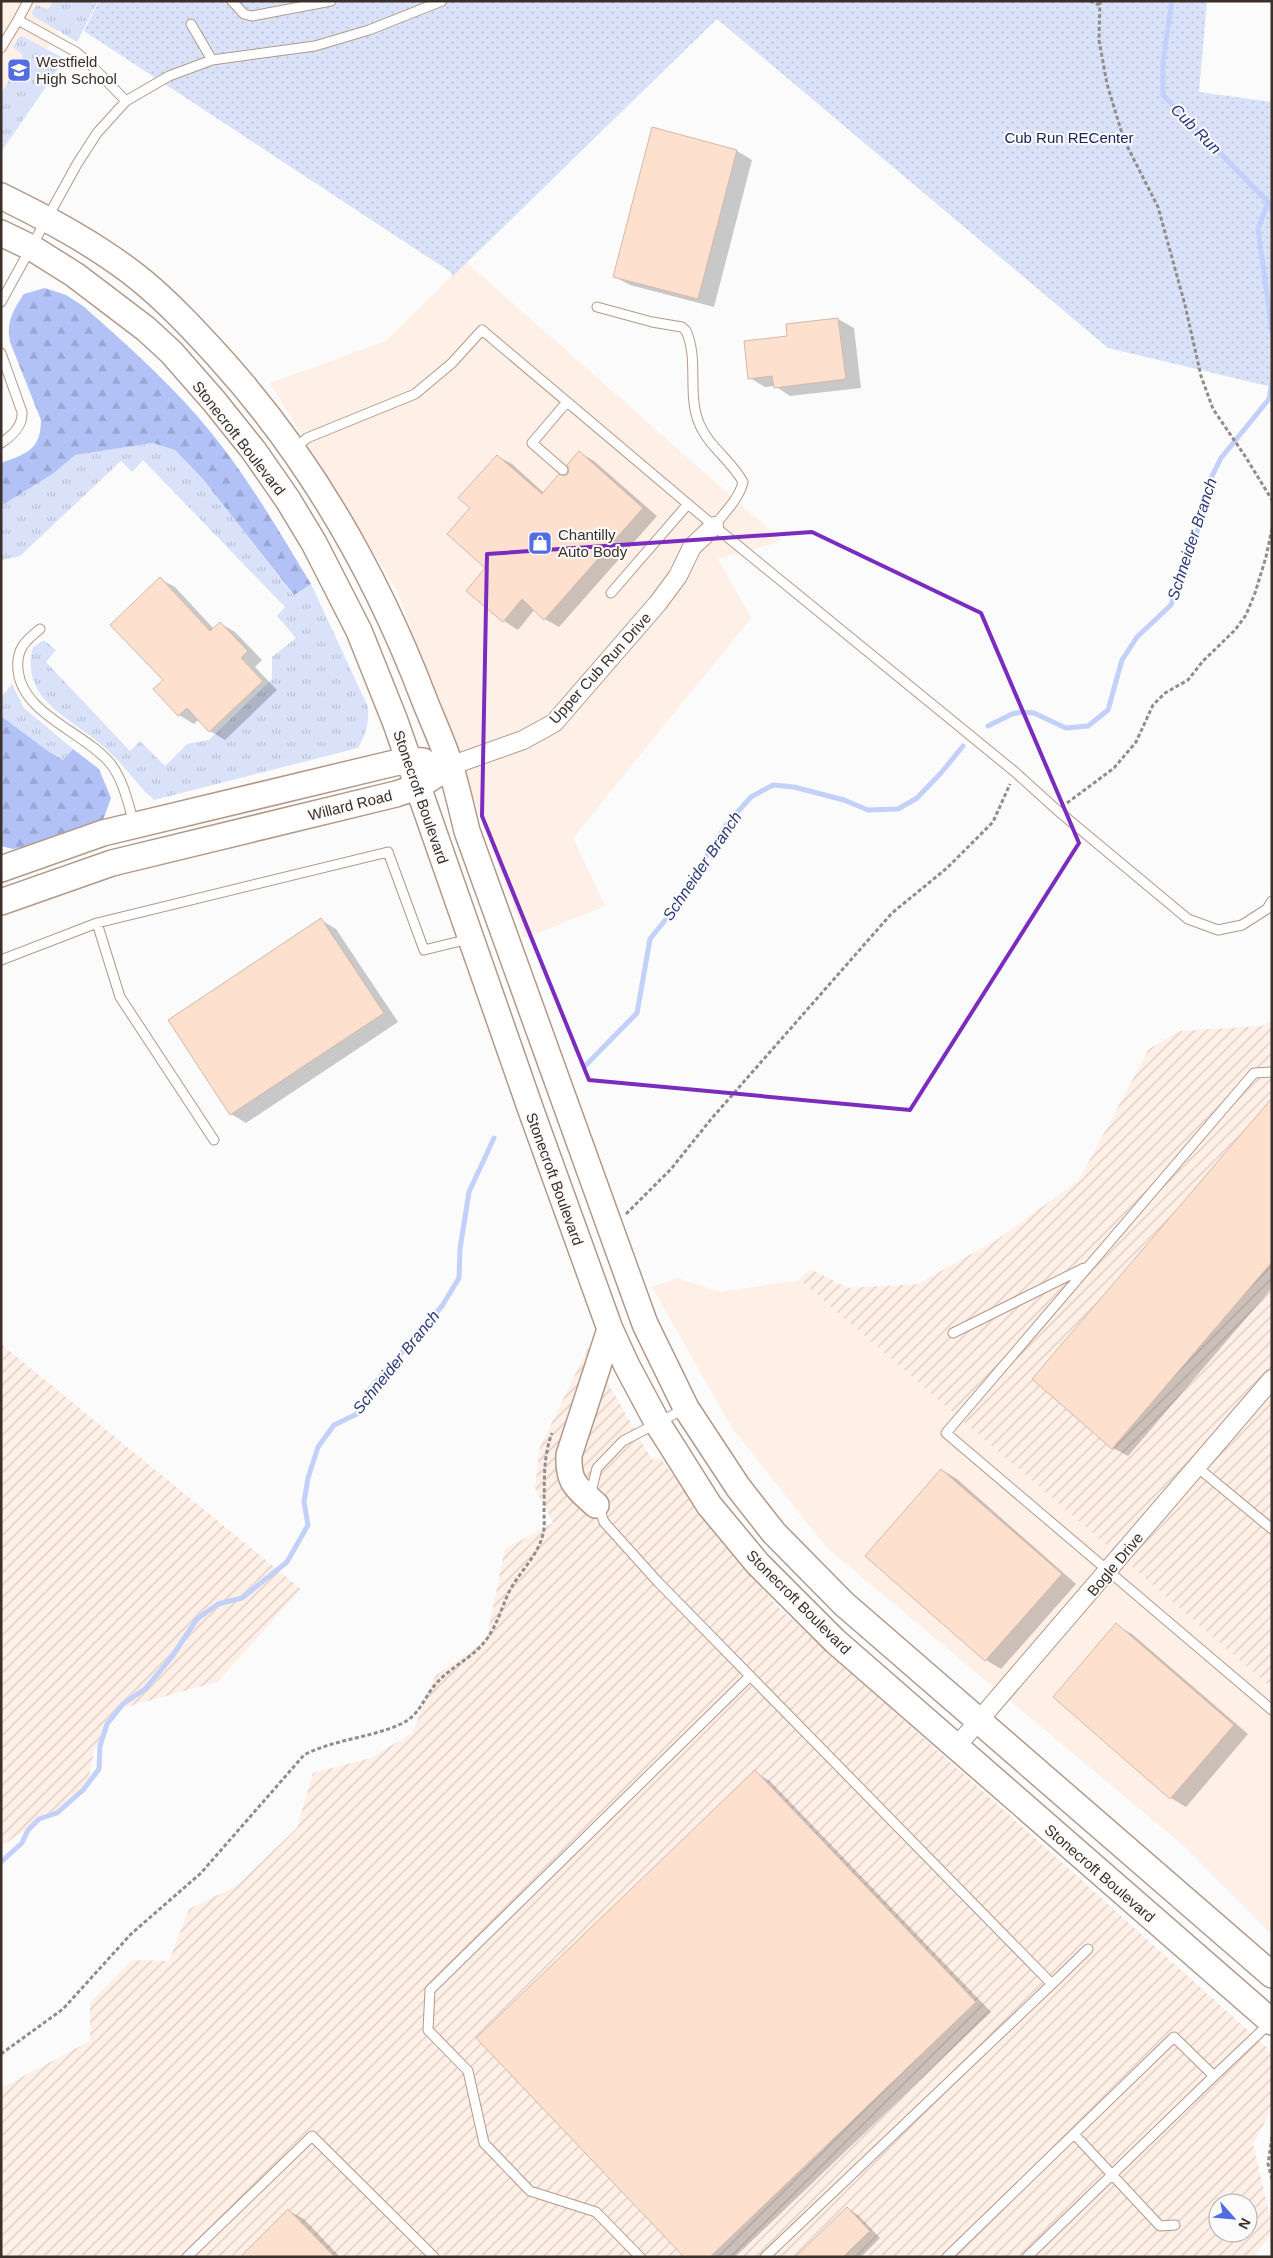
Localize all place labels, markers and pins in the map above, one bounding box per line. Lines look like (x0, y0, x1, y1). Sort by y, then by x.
place label: Westfield High School (36, 53, 117, 87)
school or university icon: Westfield High School (6, 57, 32, 83)
place label: Chantilly Auto Body (558, 526, 628, 560)
shop icon: Chantilly Auto Body (527, 530, 553, 556)

